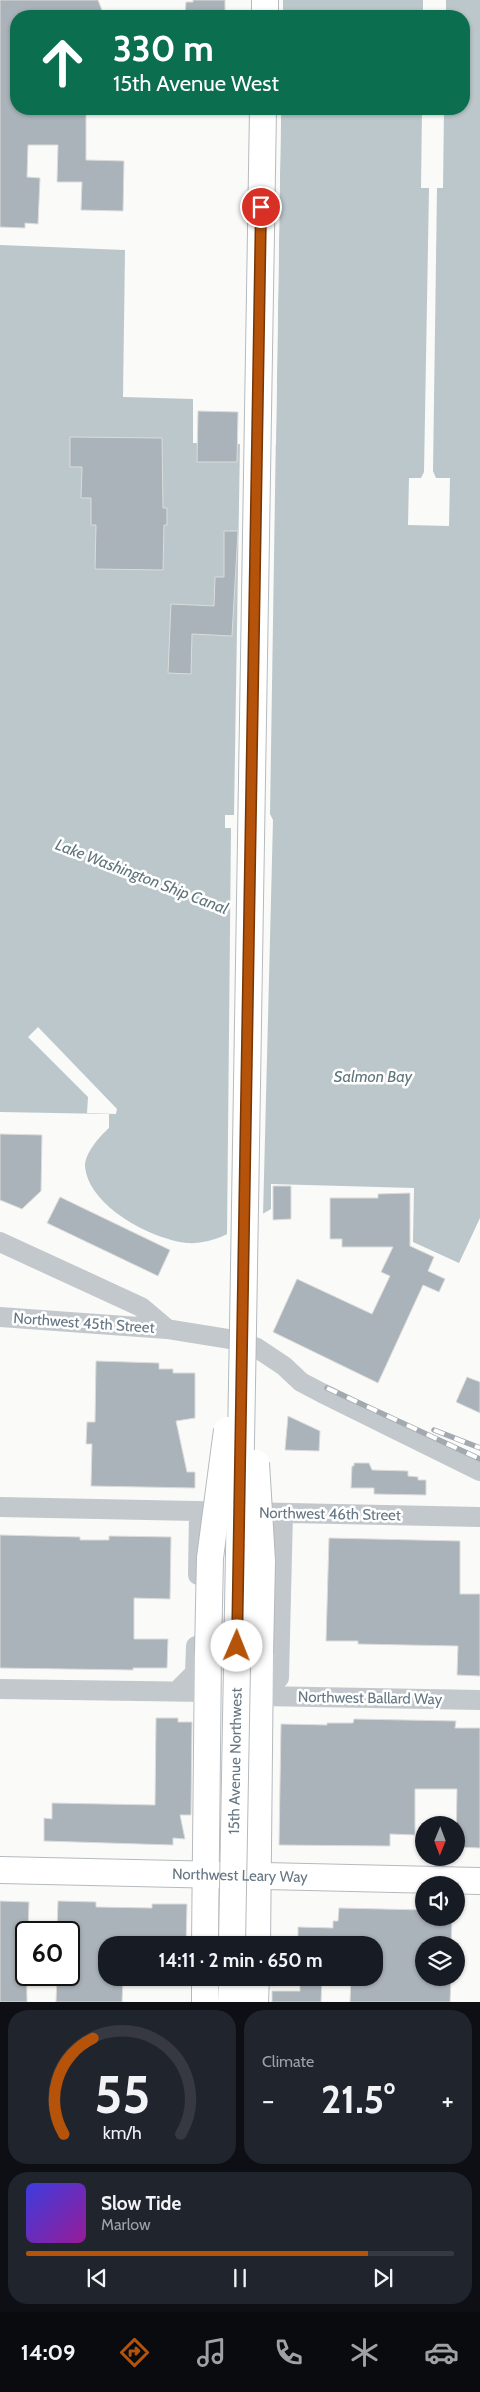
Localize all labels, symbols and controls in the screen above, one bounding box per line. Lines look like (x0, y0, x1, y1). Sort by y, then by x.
text: 330 m (113, 27, 214, 70)
icon: ahead (30, 30, 95, 95)
text: 15th Avenue West (113, 70, 279, 97)
pin (240, 186, 282, 228)
icon: arrive (247, 193, 275, 221)
water label: Lake Washington Ship Canal (53, 835, 231, 918)
water label: Salmon Bay (334, 1067, 413, 1086)
street label: Northwest 45th Street (13, 1309, 155, 1337)
street label: Northwest 46th Street (259, 1504, 401, 1524)
position arrow (210, 1619, 262, 1671)
street label: 15th Avenue Northwest (225, 1687, 246, 1835)
street label: Northwest Ballard Way (298, 1688, 443, 1708)
north arrow (415, 1816, 465, 1866)
map controls (415, 1816, 465, 1986)
street label: Northwest Leary Way (172, 1865, 308, 1886)
button: sound (415, 1876, 465, 1926)
speed limit sign: 60 (15, 1921, 80, 1986)
button: layers (415, 1936, 465, 1986)
text: 14:11 · 2 min · 650 m (159, 1949, 322, 1972)
text: Climate (262, 2052, 314, 2071)
text: 55 (94, 2063, 150, 2126)
text: 21.5° (321, 2076, 395, 2123)
text: − (262, 2083, 274, 2117)
text: + (442, 2083, 454, 2117)
text: km/h (102, 2122, 142, 2143)
text: Slow Tide (101, 2192, 181, 2215)
text: Marlow (101, 2215, 151, 2234)
icon: previous (83, 2264, 111, 2292)
icon: pause (226, 2264, 254, 2292)
icon: next (369, 2264, 397, 2292)
icon: directions (117, 2335, 152, 2370)
icon: music (194, 2335, 229, 2370)
icon: phone (271, 2335, 306, 2370)
icon: climate (347, 2335, 382, 2370)
icon: car (424, 2335, 459, 2370)
text: 14:09 (21, 2339, 75, 2366)

